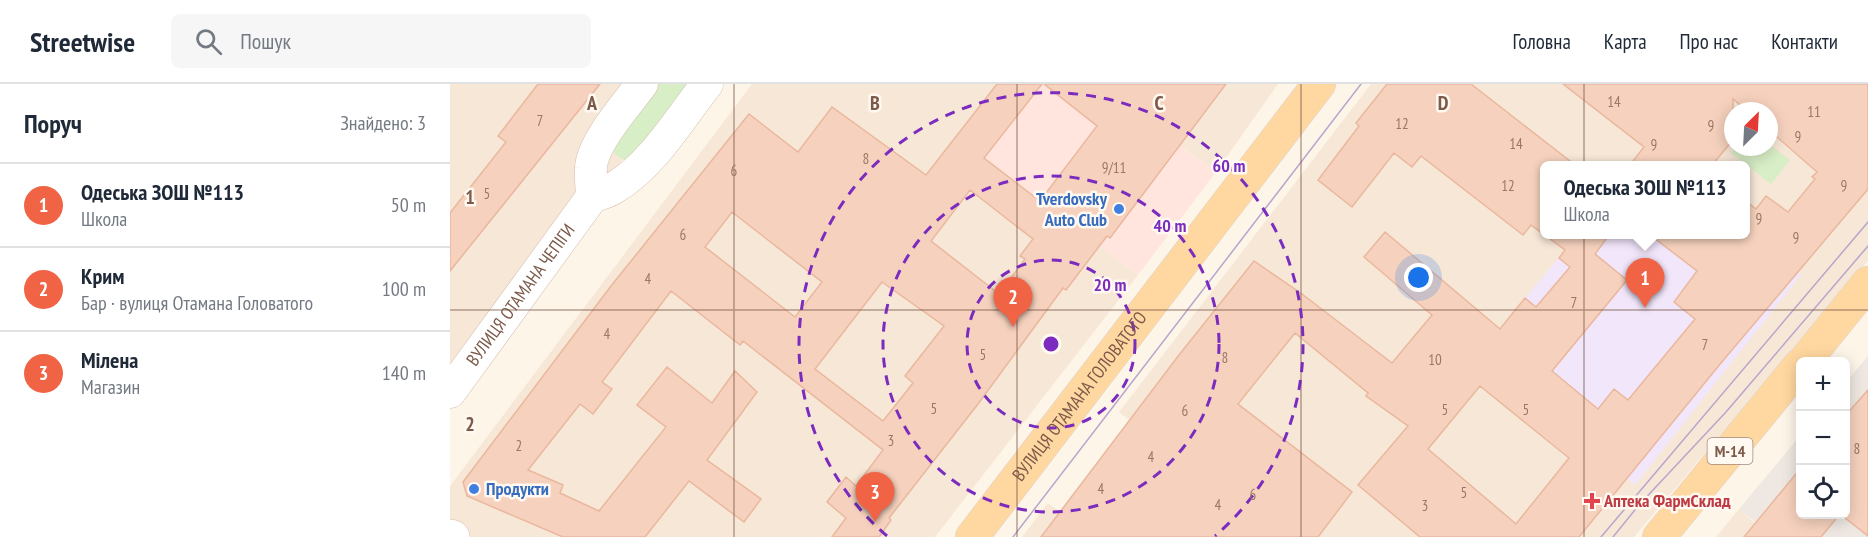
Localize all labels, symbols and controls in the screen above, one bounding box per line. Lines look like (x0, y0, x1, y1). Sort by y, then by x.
search box (171, 14, 591, 68)
text: Streetwise (30, 23, 135, 60)
icon: search (192, 25, 225, 58)
text: Пошук (240, 27, 291, 55)
text: Головна (1513, 28, 1571, 55)
text: Карта (1604, 28, 1647, 55)
text: Про нас (1680, 28, 1738, 55)
text: Контакти (1771, 28, 1838, 55)
text: A (586, 90, 598, 116)
text: B (870, 90, 880, 116)
text: C (1154, 90, 1164, 116)
text: D (1438, 90, 1449, 116)
house number: 14 (1607, 92, 1621, 111)
north arrow (1724, 102, 1778, 156)
house number: 11 (1807, 102, 1821, 121)
text: Поруч (24, 107, 82, 140)
text: Знайдено: 3 (340, 110, 426, 136)
house number: 7 (537, 111, 543, 130)
house number: 12 (1395, 114, 1409, 133)
house number: 9 (1708, 116, 1714, 135)
house number: 9 (1795, 127, 1801, 146)
house number: 14 (1509, 134, 1523, 153)
house number: 9 (1651, 135, 1657, 154)
house number: 8 (863, 149, 869, 168)
text: 60 m (1213, 154, 1245, 177)
house number: 9/11 (1102, 158, 1126, 177)
house number: 6 (731, 161, 738, 180)
popup (1540, 161, 1750, 239)
text: Одеська ЗОШ №113 (1564, 173, 1726, 201)
house number: 12 (1501, 176, 1515, 195)
house number: 9 (1841, 176, 1847, 195)
text: Одеська ЗОШ №113 (81, 178, 244, 206)
text: 1 (465, 184, 475, 210)
house number: 5 (484, 184, 490, 203)
place label: Tverdovsky Auto Club (1036, 187, 1108, 231)
text: 1 (39, 192, 48, 218)
text: 50 m (391, 192, 426, 218)
text: Школа (1564, 201, 1610, 227)
marker: Tverdovsky Auto Club (1112, 202, 1126, 216)
text: Школа (81, 206, 127, 232)
house number: 9 (1756, 209, 1762, 228)
text: 40 m (1154, 214, 1186, 237)
street label: ВУЛИЦЯ ОТАМАНА ЧЕПІГИ (461, 219, 580, 370)
house number: 6 (680, 225, 687, 244)
house number: 9 (1793, 228, 1799, 247)
pin: 1 (1626, 258, 1664, 308)
text: Крим (81, 262, 124, 290)
your location (1404, 263, 1433, 292)
house number: 4 (645, 269, 652, 288)
text: 20 m (1094, 273, 1126, 296)
text: 2 (39, 276, 48, 302)
text: 100 m (382, 276, 426, 302)
pin: 2 (994, 278, 1032, 327)
text: Бар · вулиця Отамана Головатого (81, 290, 313, 316)
house number: 7 (1571, 293, 1577, 312)
street label: ВУЛИЦЯ ОТАМАНА ГОЛОВАТОГО (1007, 307, 1152, 486)
house number: 4 (604, 324, 611, 343)
centre of rings (1041, 334, 1061, 354)
house number: 7 (1702, 335, 1708, 354)
house number: 5 (980, 345, 986, 364)
text: Мілена (81, 346, 138, 374)
house number: 8 (1222, 348, 1228, 367)
house number: 10 (1428, 350, 1442, 369)
map controls (1796, 357, 1850, 519)
button: + (1796, 357, 1850, 411)
text: 3 (39, 360, 48, 386)
text: 140 m (382, 360, 426, 386)
text: Магазин (81, 374, 140, 400)
house number: 5 (931, 399, 937, 418)
house number: 5 (1442, 400, 1448, 419)
house number: 5 (1523, 400, 1529, 419)
house number: 6 (1182, 401, 1189, 420)
text: 2 (465, 411, 475, 437)
button: − (1796, 411, 1850, 465)
house number: 3 (888, 431, 894, 450)
house number: 2 (516, 436, 522, 455)
road number: М-14 (1708, 438, 1752, 464)
house number: 8 (1854, 439, 1860, 458)
house number: 4 (1148, 447, 1155, 466)
button: locate (1796, 465, 1850, 519)
pin: 3 (856, 472, 894, 522)
place label: Продукти (486, 477, 549, 500)
house number: 4 (1098, 479, 1105, 498)
marker: Продукти (467, 482, 481, 496)
house number: 5 (1461, 483, 1467, 502)
house number: 6 (1250, 485, 1257, 504)
place label: Аптека ФармСклад (1603, 489, 1731, 512)
marker: Аптека ФармСклад (1585, 494, 1599, 508)
house number: 4 (1215, 495, 1222, 514)
house number: 3 (1422, 496, 1428, 515)

